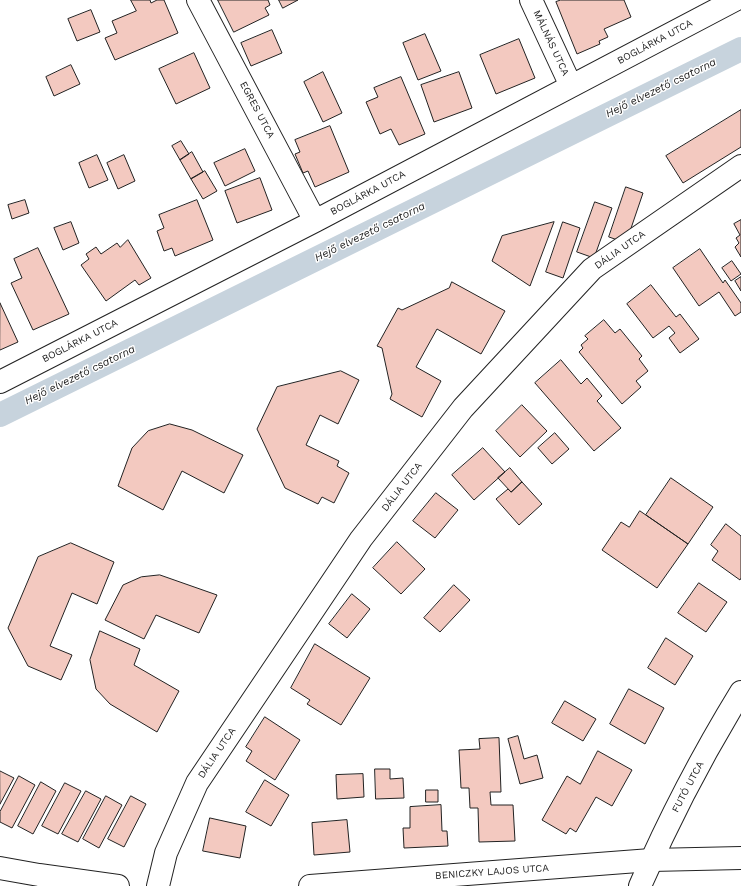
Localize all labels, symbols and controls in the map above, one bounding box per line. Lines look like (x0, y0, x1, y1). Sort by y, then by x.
street label: MÁLNÁS UTCA (531, 8, 571, 78)
street label: BOGLÁRKA UTCA (615, 17, 695, 67)
water label: Hejő elvezető csatorna (604, 55, 718, 121)
street label: EGRES UTCA (237, 80, 277, 140)
street label: BOGLÁRKA UTCA (328, 168, 408, 218)
water label: Hejő elvezető csatorna (313, 199, 427, 265)
street label: DÁLIA UTCA (592, 228, 648, 272)
street label: BOGLÁRKA UTCA (40, 317, 120, 365)
water label: Hejő elvezető csatorna (23, 342, 137, 408)
street label: DÁLIA UTCA (379, 460, 425, 514)
street label: DÁLIA UTCA (196, 725, 238, 781)
street label: FUTÓ UTCA (669, 759, 707, 815)
street label: BENICZKY LAJOS UTCA (435, 862, 549, 882)

